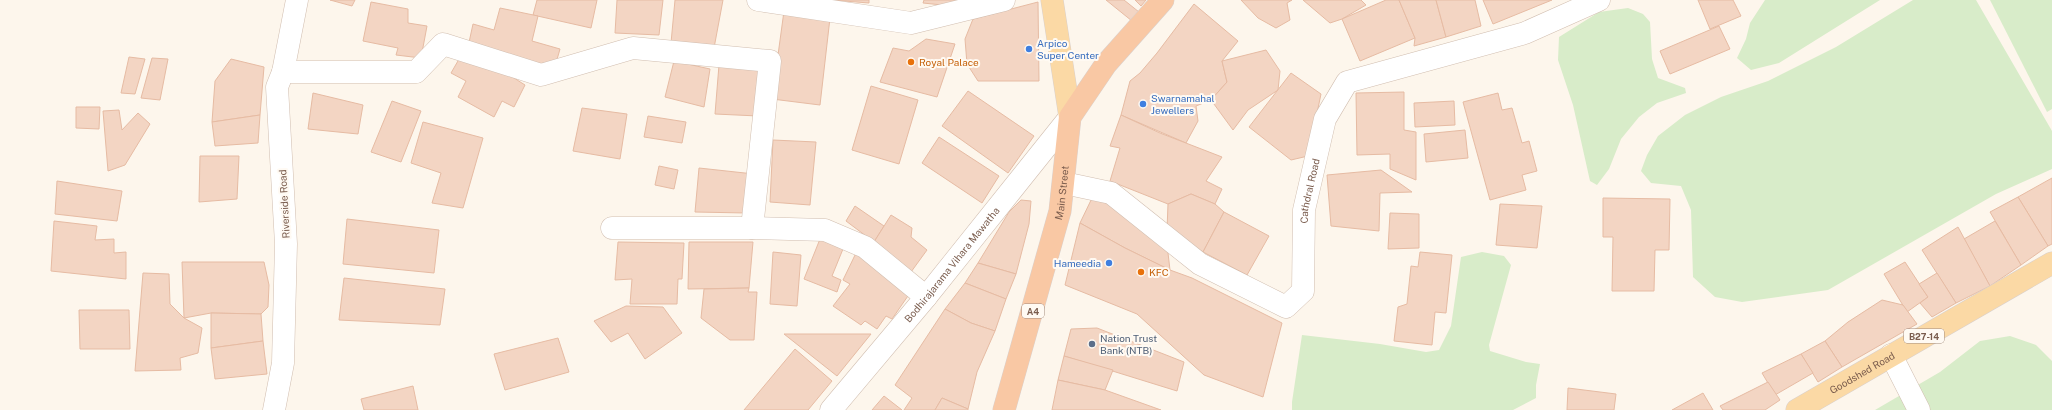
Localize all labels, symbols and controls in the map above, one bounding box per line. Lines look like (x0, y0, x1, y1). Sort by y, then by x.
place label: Arpico Super Center (1037, 37, 1099, 61)
marker: Arpico Super Center (1024, 44, 1034, 54)
place label: Royal Palace (919, 56, 979, 68)
marker: Royal Palace (906, 57, 916, 67)
place label: Swarnamahal Jewellers (1151, 92, 1215, 116)
marker: Swarnamahal Jewellers (1138, 99, 1148, 109)
street label: Cathdral Road (1298, 157, 1322, 224)
street label: Main Street (1052, 165, 1071, 221)
street label: Riverside Road (276, 169, 292, 239)
street label: Bodhirajarama Vihara Mawatha (902, 205, 1002, 324)
place label: Hameedia (1054, 257, 1101, 269)
marker: Hameedia (1104, 258, 1114, 268)
place label: KFC (1149, 266, 1169, 278)
marker: KFC (1136, 267, 1146, 277)
road number: A4 (1022, 304, 1044, 318)
road number: B27-14 (1904, 329, 1944, 343)
place label: Nation Trust Bank (NTB) (1100, 332, 1157, 356)
marker: Nation Trust Bank (NTB) (1087, 339, 1097, 349)
street label: Goodshed Road (1827, 349, 1897, 396)

